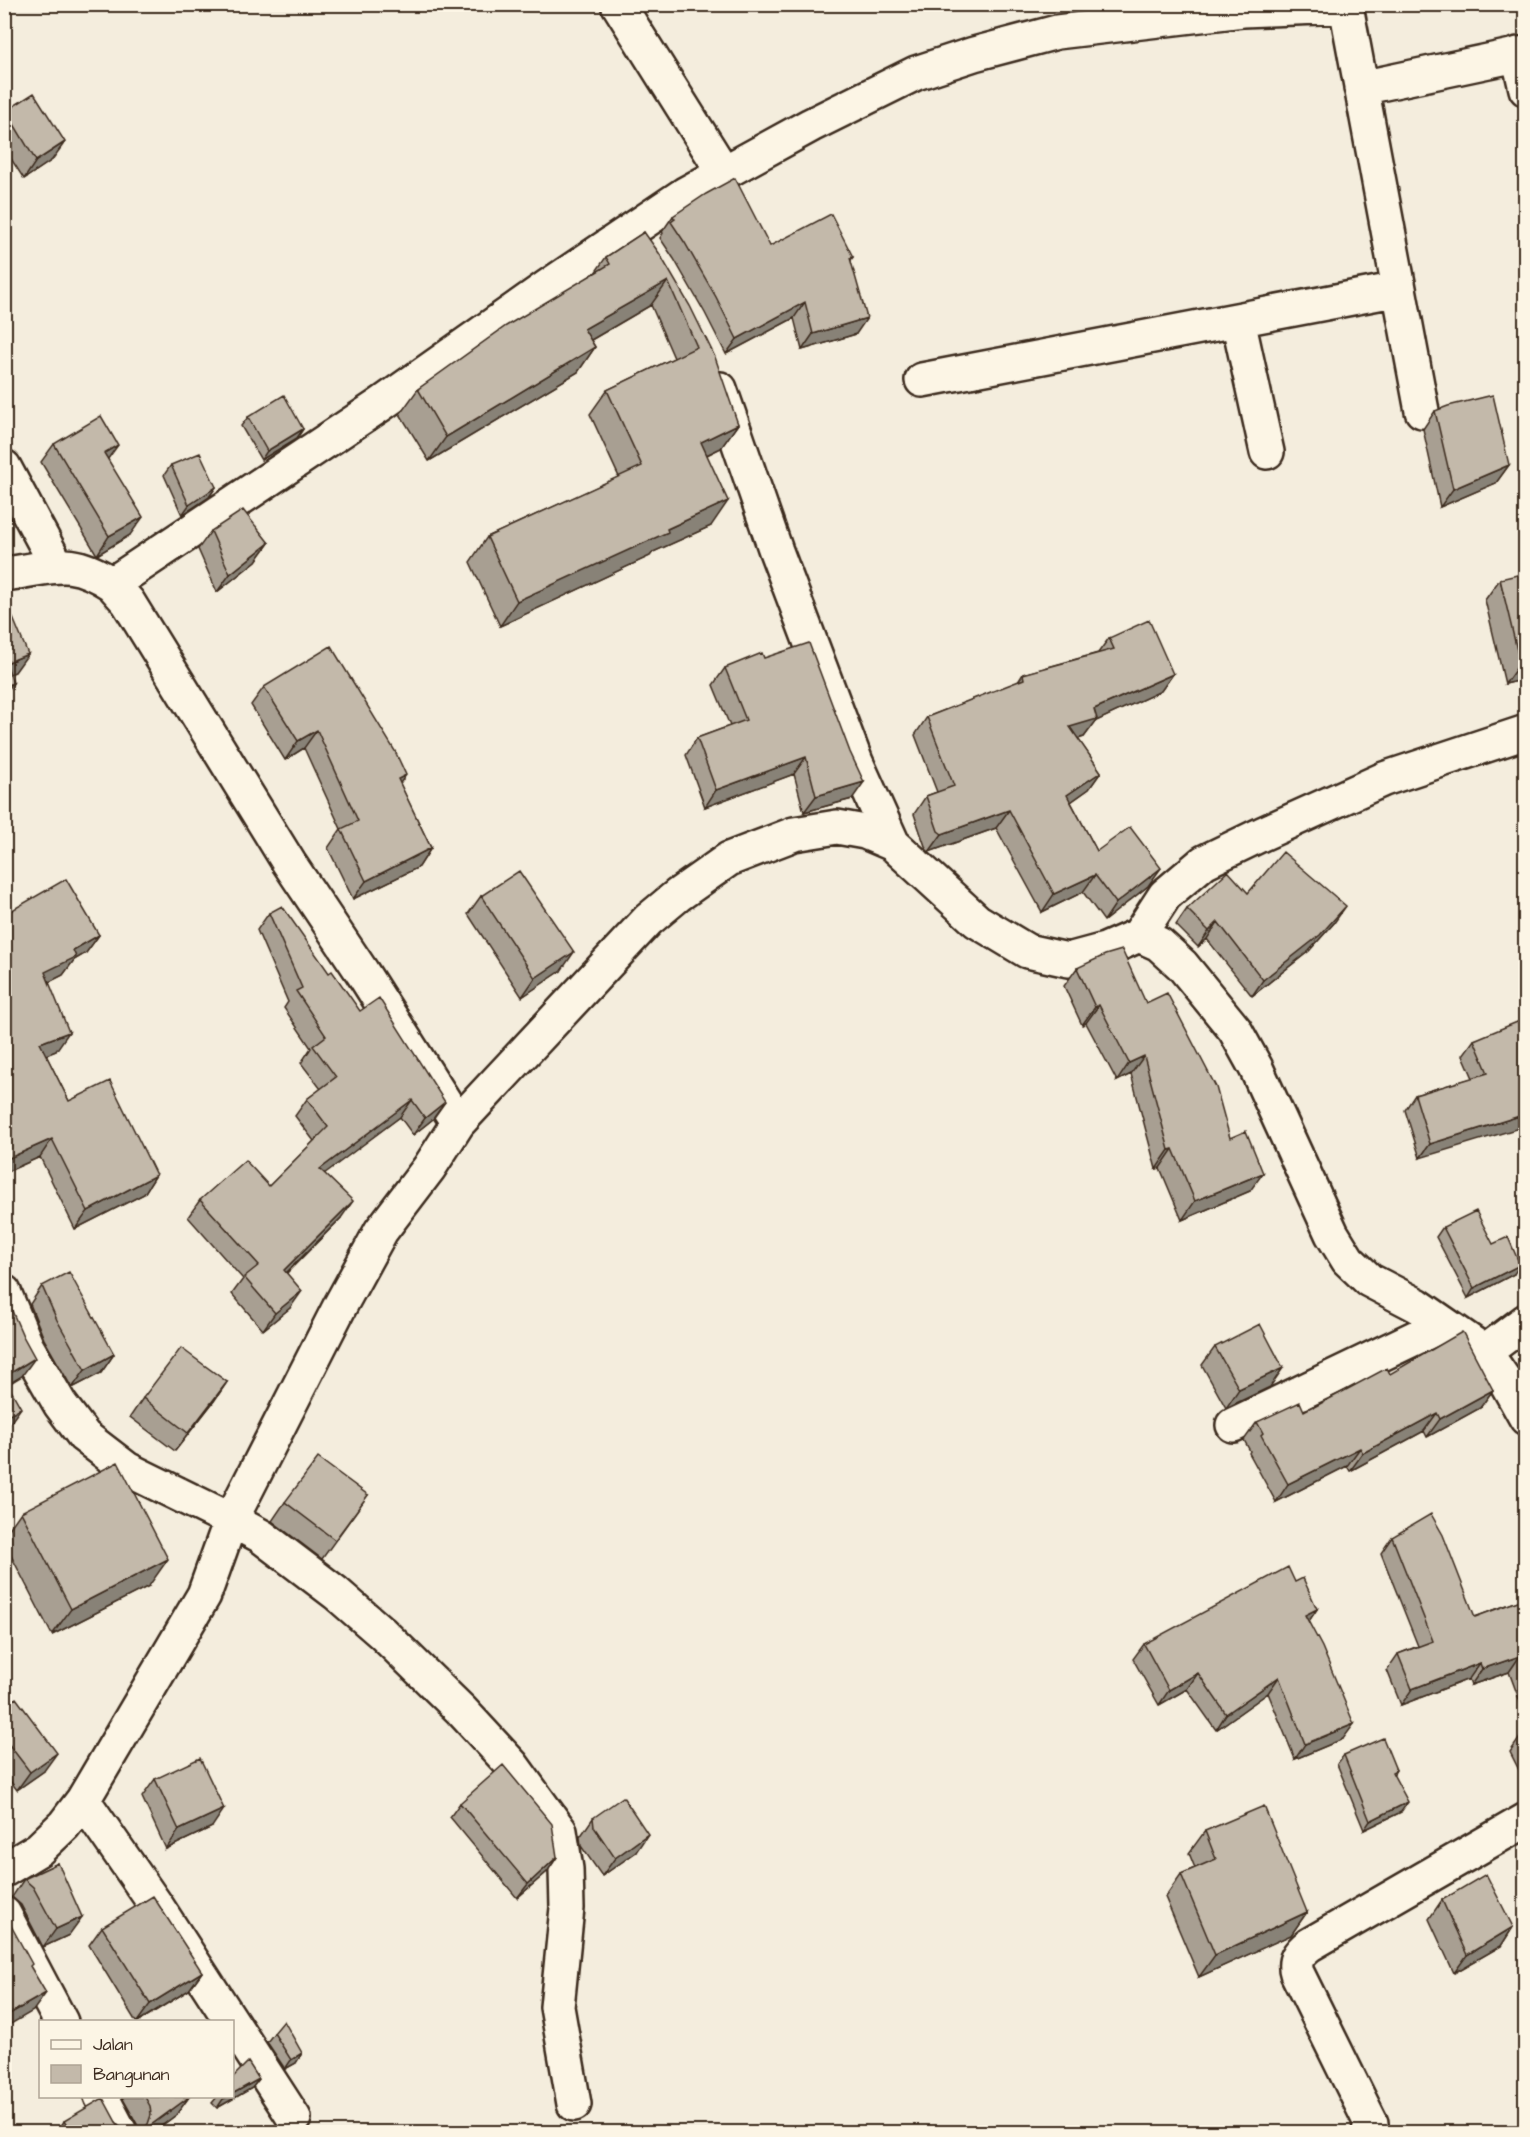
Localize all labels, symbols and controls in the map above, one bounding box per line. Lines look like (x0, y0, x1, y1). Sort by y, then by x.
legend (39, 2020, 234, 2098)
text: Jalan (93, 2032, 133, 2057)
text: Bangunan (93, 2062, 170, 2088)

